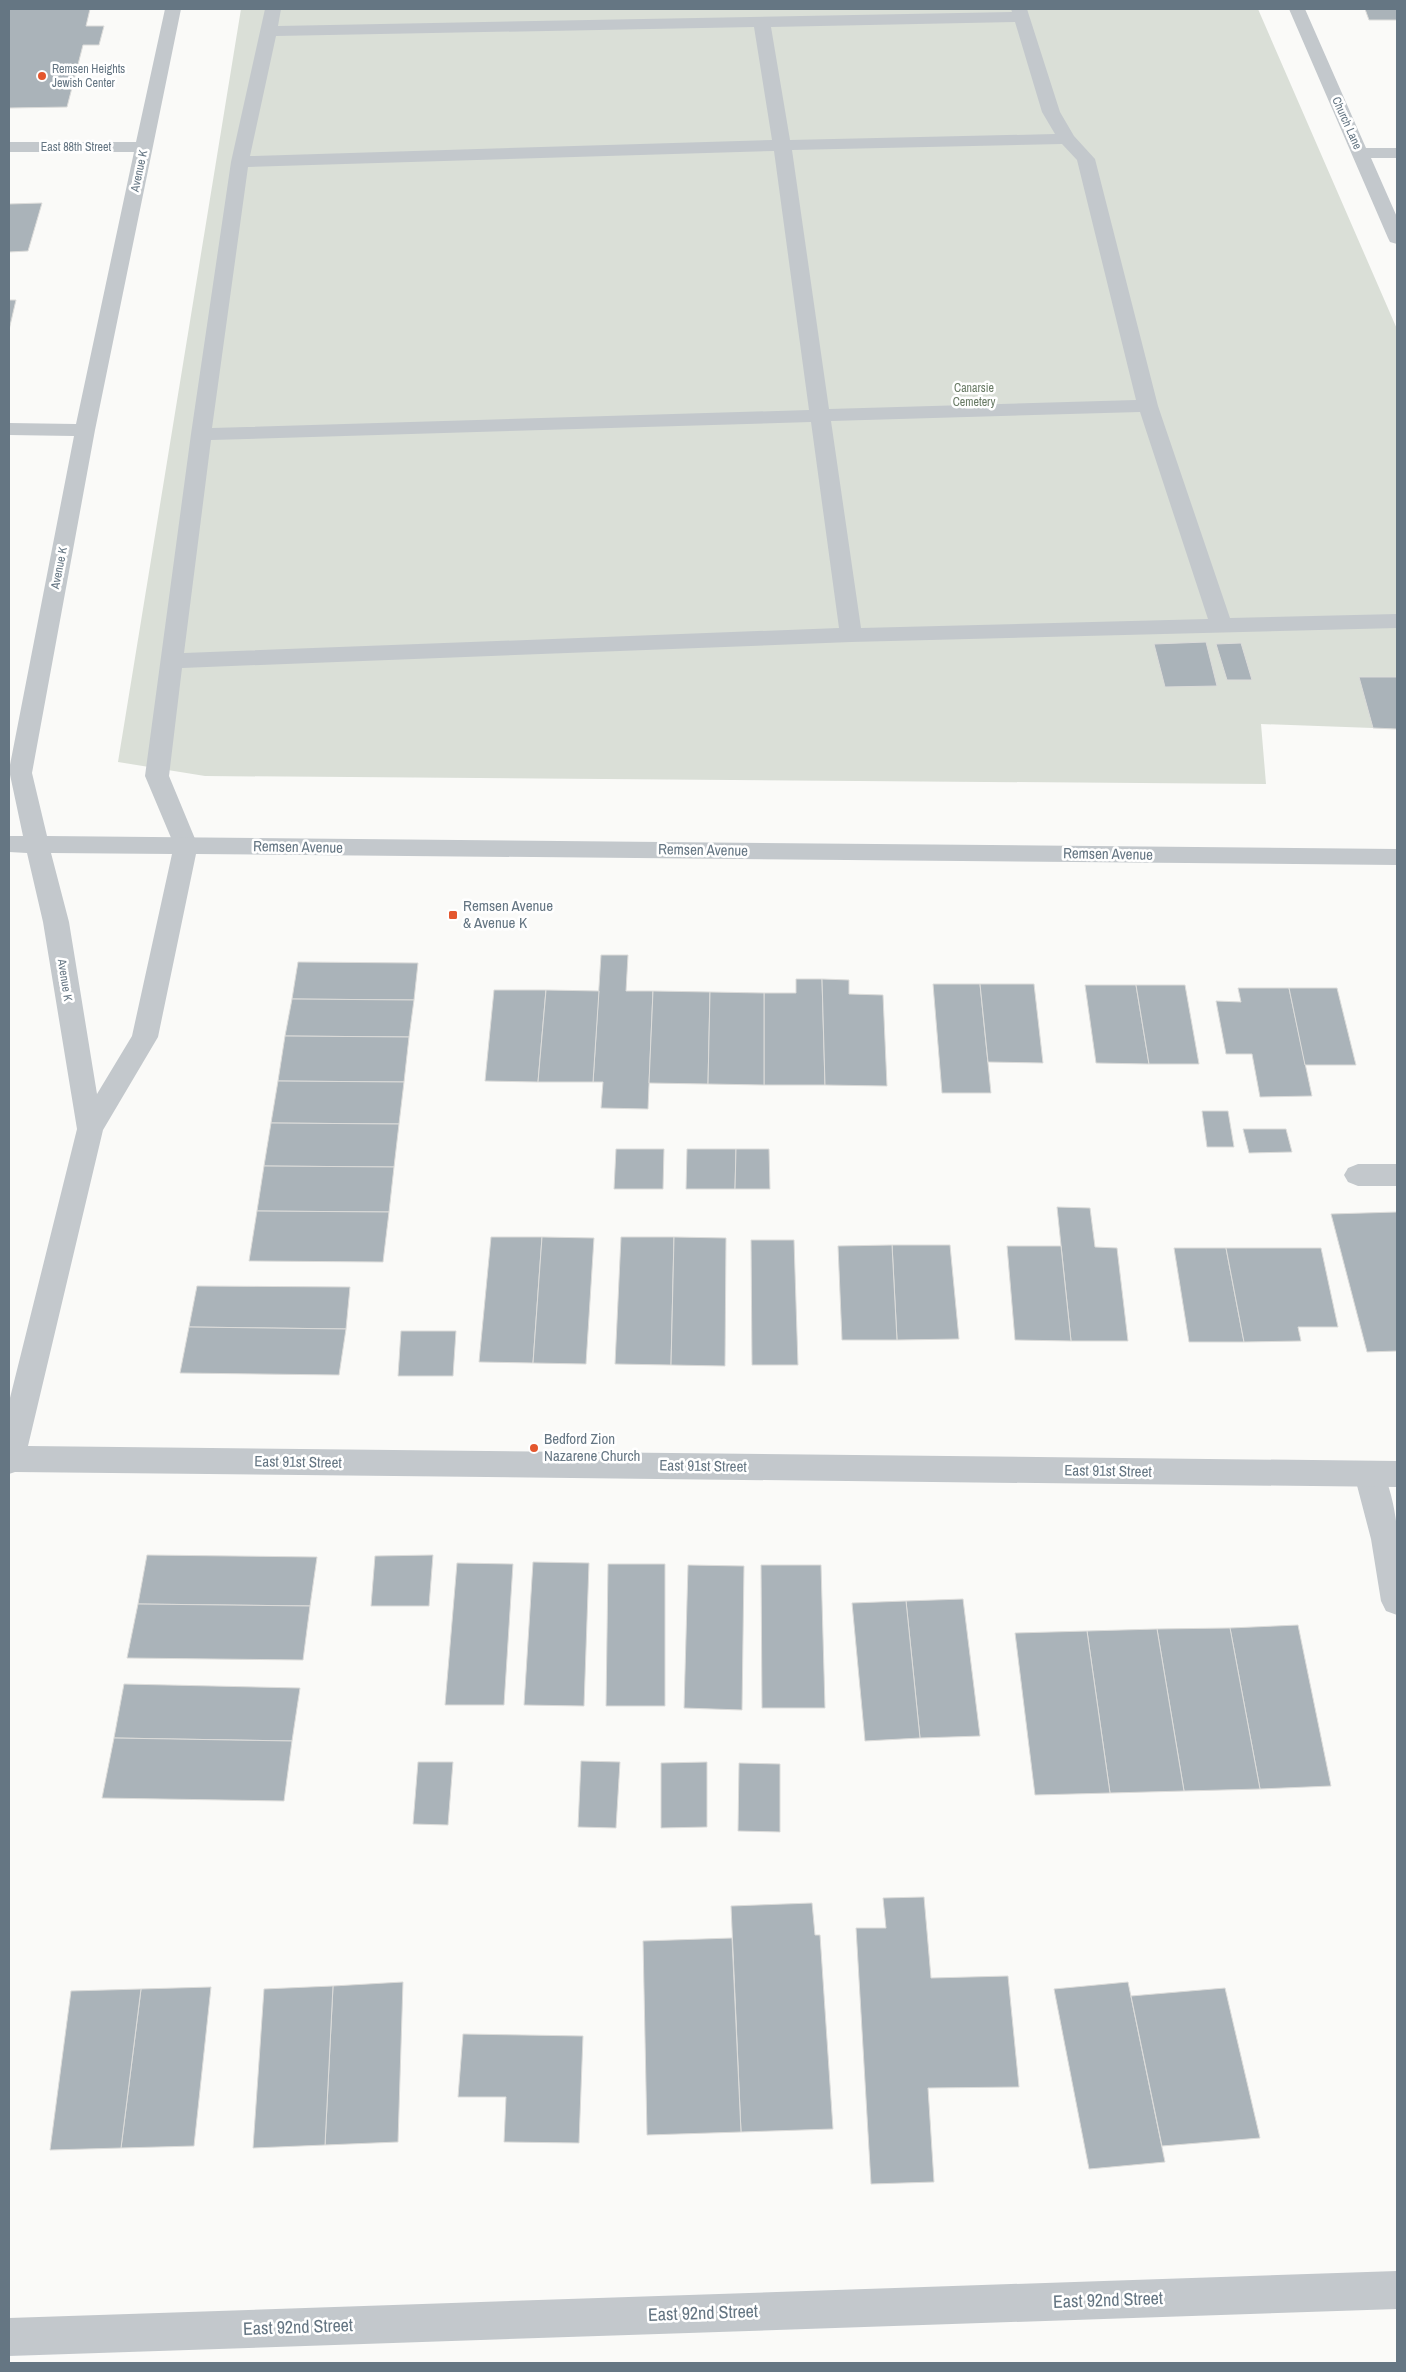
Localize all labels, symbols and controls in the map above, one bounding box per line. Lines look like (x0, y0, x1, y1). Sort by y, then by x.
place label: Remsen Heights Jewish Center (52, 61, 125, 91)
marker: Remsen Heights Jewish Center (36, 70, 48, 82)
street label: Church Lane (1328, 94, 1366, 152)
street label: East 88th Street (41, 139, 112, 155)
street label: Avenue K (127, 148, 151, 194)
park label: Canarsie Cemetery (953, 380, 995, 410)
street label: Avenue K (47, 545, 71, 591)
street label: Remsen Avenue (253, 835, 343, 858)
street label: Remsen Avenue (658, 838, 748, 861)
street label: Remsen Avenue (1063, 842, 1153, 865)
place label: Remsen Avenue & Avenue K (463, 895, 553, 933)
marker: Remsen Avenue & Avenue K (447, 909, 459, 921)
street label: Avenue K (54, 957, 76, 1003)
place label: Bedford Zion Nazarene Church (544, 1428, 640, 1466)
marker: Bedford Zion Nazarene Church (528, 1442, 540, 1454)
street label: East 91st Street (254, 1450, 343, 1473)
street label: East 91st Street (659, 1454, 748, 1477)
street label: East 91st Street (1064, 1459, 1153, 1482)
street label: East 92nd Street (1053, 2285, 1163, 2314)
street label: East 92nd Street (648, 2298, 758, 2327)
street label: East 92nd Street (243, 2312, 353, 2341)

